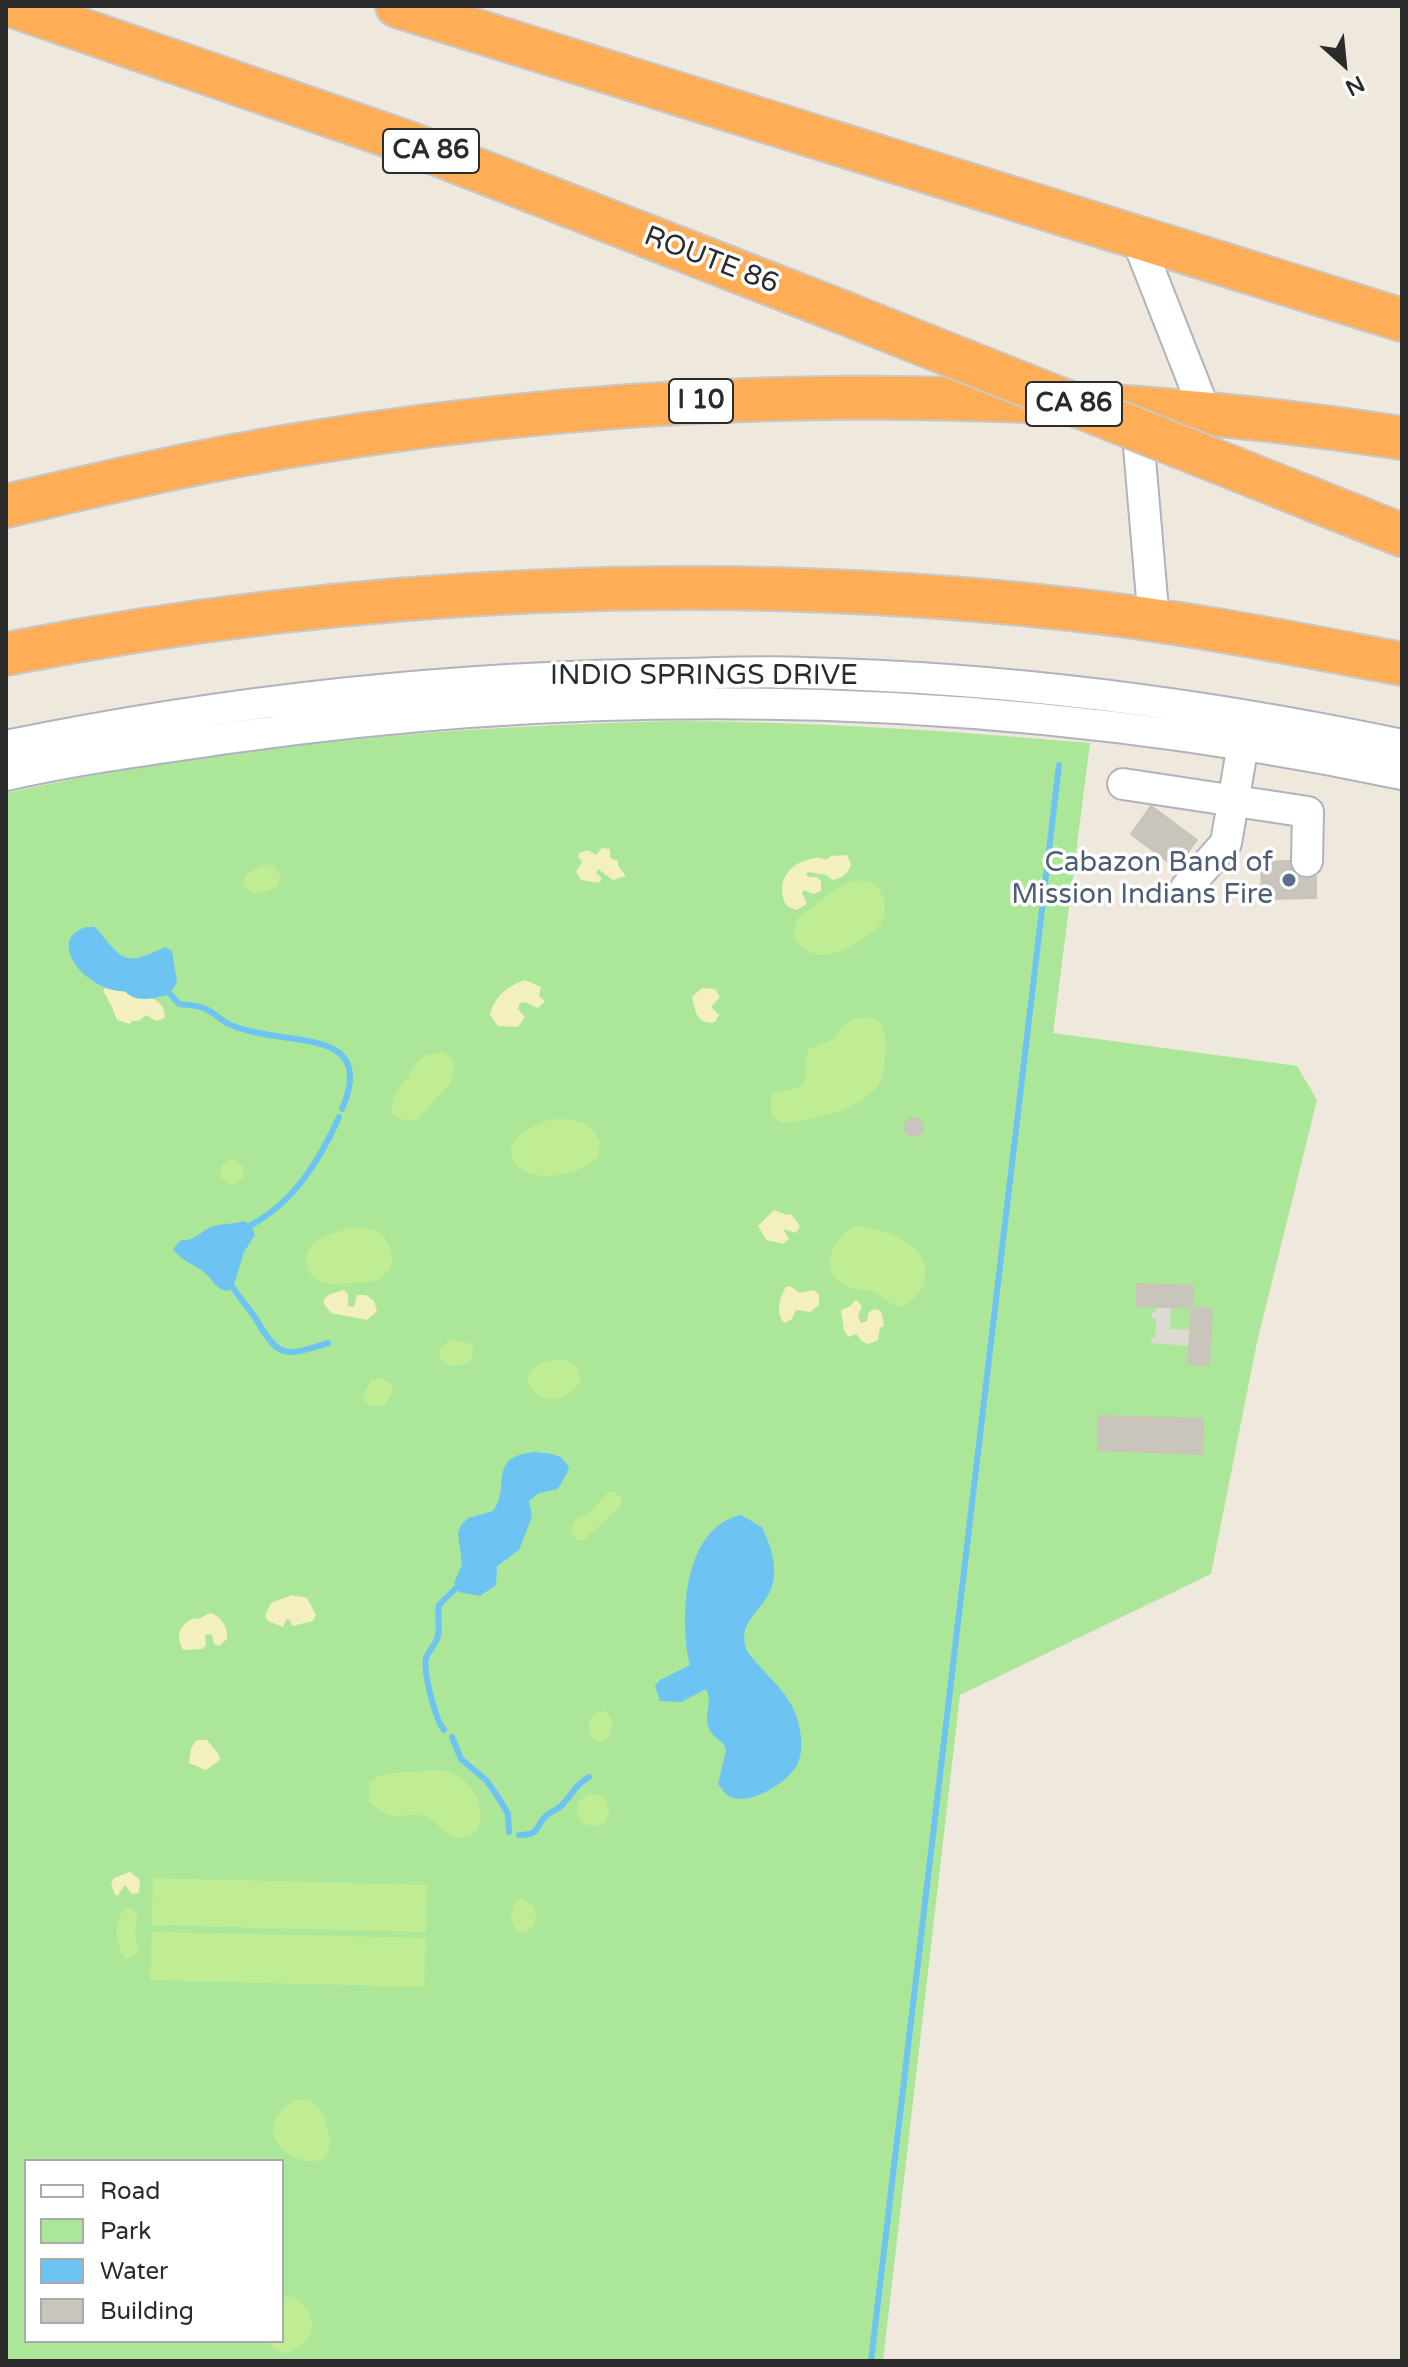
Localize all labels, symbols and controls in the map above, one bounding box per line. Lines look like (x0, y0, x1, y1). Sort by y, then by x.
north arrow (1304, 24, 1384, 104)
text: N (1341, 70, 1369, 101)
road number: CA 86 (383, 129, 479, 173)
street label: ROUTE 86 (639, 220, 783, 302)
road number: I 10 (669, 379, 733, 423)
road number: CA 86 (1026, 382, 1122, 426)
street label: INDIO SPRINGS DRIVE (550, 660, 858, 694)
place label: Cabazon Band of Mission Indians Fire (1011, 847, 1273, 913)
marker: Cabazon Band of Mission Indians Fire (1280, 871, 1298, 889)
legend (24, 2159, 284, 2343)
text: Road (100, 2177, 160, 2206)
text: Park (100, 2217, 151, 2246)
text: Water (100, 2257, 168, 2286)
text: Building (100, 2297, 194, 2326)

